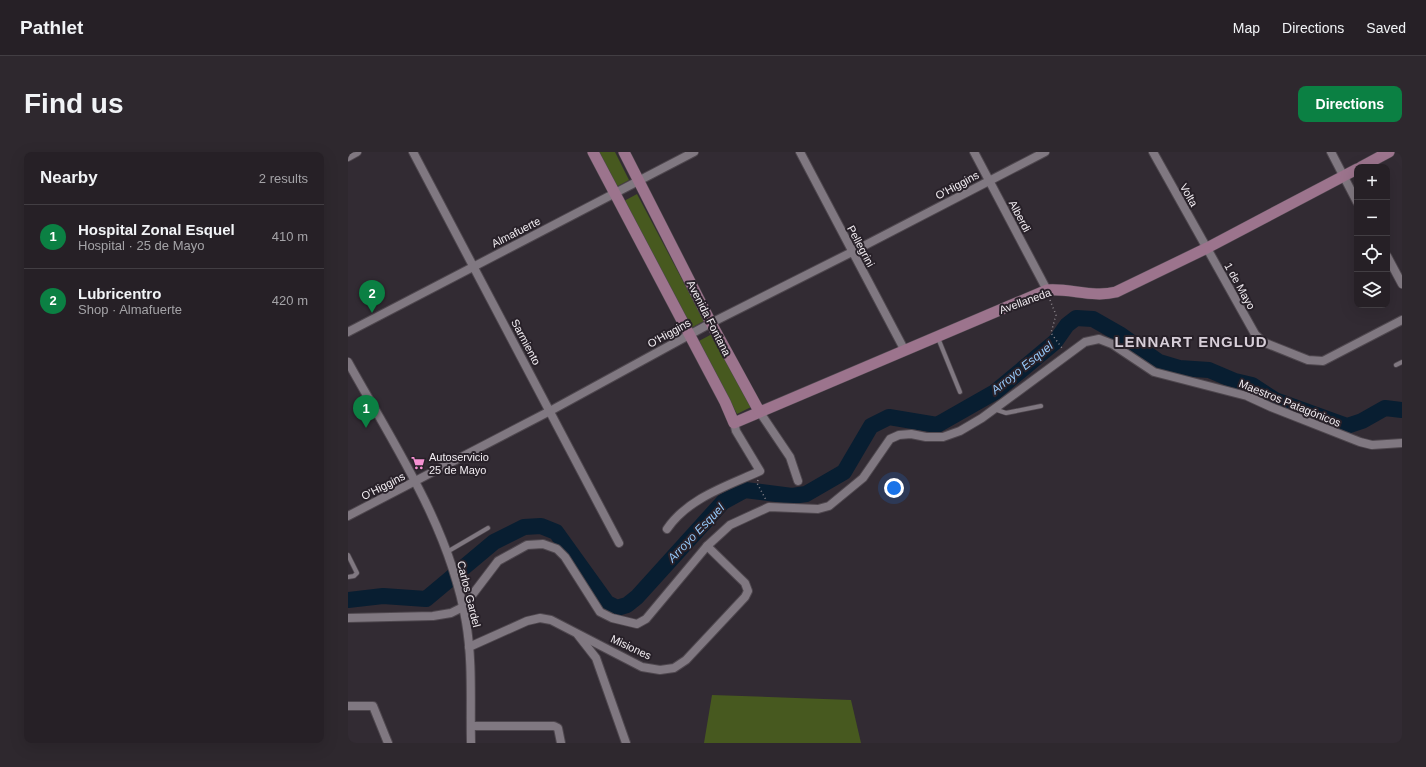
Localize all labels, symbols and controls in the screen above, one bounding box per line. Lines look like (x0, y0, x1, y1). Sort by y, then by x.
text: Pathlet (20, 17, 83, 38)
text: Map (1233, 20, 1260, 36)
text: Directions (1282, 20, 1344, 36)
text: Saved (1366, 20, 1406, 36)
button: Directions (1298, 86, 1402, 122)
text: Find us (24, 88, 124, 119)
map controls (1354, 164, 1390, 308)
button: + (1354, 164, 1390, 200)
text: Nearby (40, 168, 98, 187)
street label: O'Higgins (933, 168, 981, 201)
text: 2 results (259, 171, 308, 186)
street label: Volta (1178, 181, 1201, 209)
street label: Alberdi (1007, 198, 1033, 234)
button: − (1354, 200, 1390, 236)
street label: Almafuerte (490, 215, 542, 249)
text: Hospital Zonal Esquel (78, 221, 235, 238)
street label: Pellegrini (845, 223, 877, 269)
text: 1 (49, 229, 57, 244)
text: 410 m (272, 229, 308, 244)
button: locate (1354, 236, 1390, 272)
text: Hospital · 25 de Mayo (78, 238, 204, 253)
street label: 1 de Mayo (1222, 261, 1258, 311)
button: layers (1354, 272, 1390, 308)
street label: Avenida Fontana (685, 278, 734, 358)
pin: 2 (359, 280, 385, 313)
text: Lubricentro (78, 285, 161, 302)
street label: Avellaneda (997, 286, 1053, 316)
text: 2 (49, 293, 57, 308)
text: 420 m (272, 293, 308, 308)
text: Shop · Almafuerte (78, 302, 182, 317)
street label: O'Higgins (645, 316, 693, 350)
street label: Sarmiento (509, 317, 543, 367)
district label: LENNART ENGLUD (1114, 333, 1268, 350)
water label: Arroyo Esquel (988, 339, 1056, 398)
street label: Maestros Patagónicos (1237, 377, 1343, 429)
pin: 1 (353, 395, 379, 428)
place label: Autoservicio 25 de Mayo (429, 451, 489, 476)
supermarket icon: Autoservicio 25 de Mayo (410, 455, 426, 471)
street label: O'Higgins (359, 470, 407, 502)
your location (884, 478, 904, 498)
water label: Arroyo Esquel (664, 501, 727, 566)
street label: Carlos Gardel (455, 560, 483, 628)
street label: Misiones (609, 632, 654, 662)

